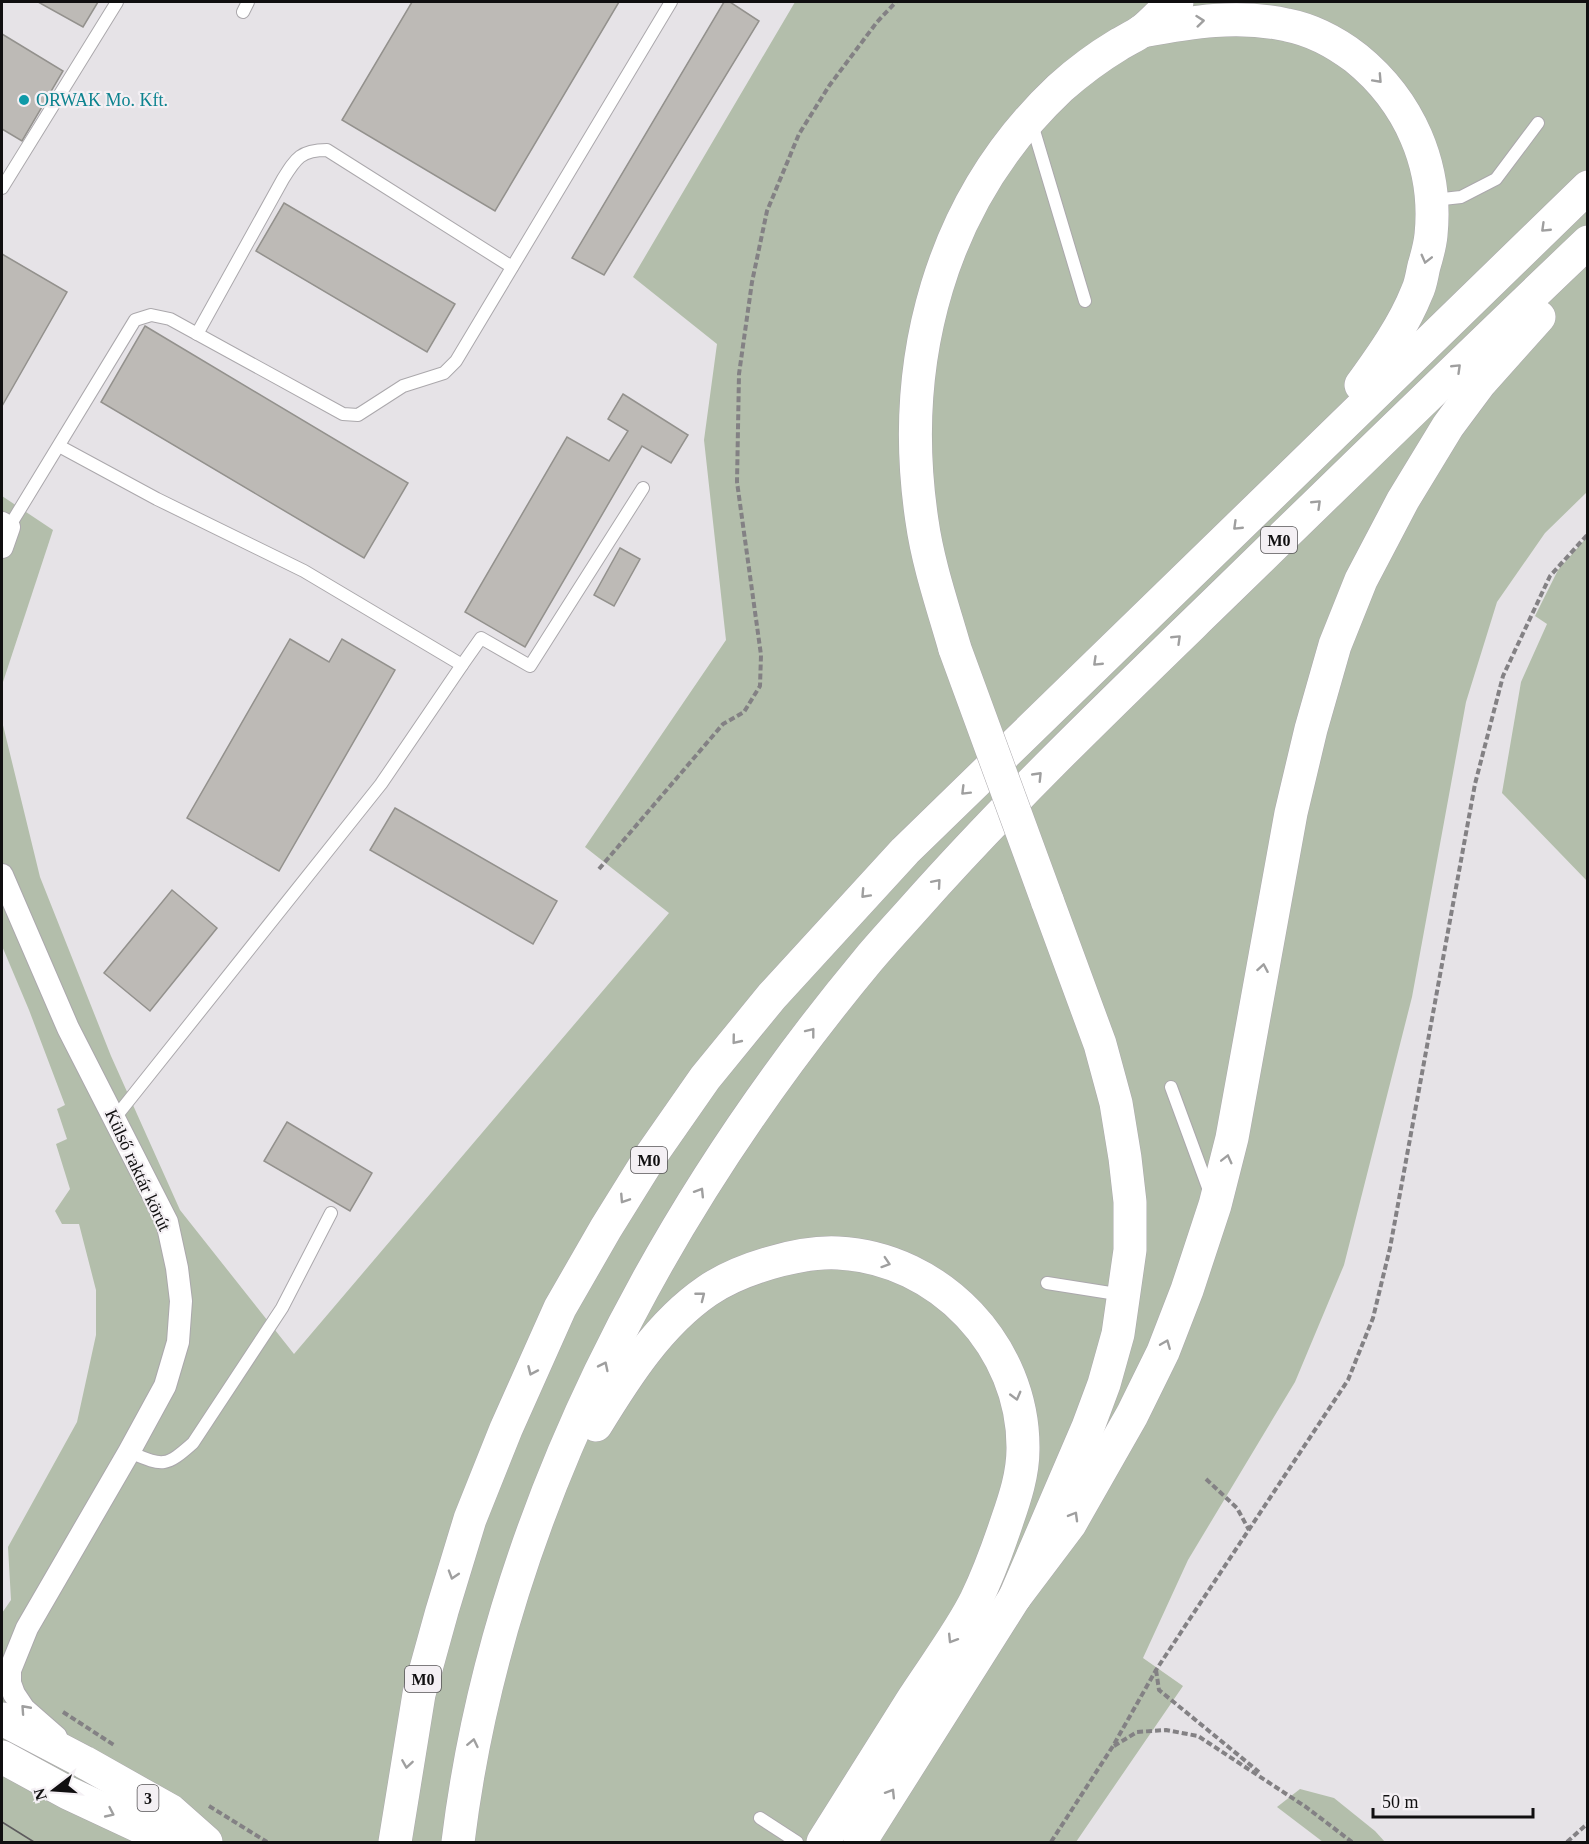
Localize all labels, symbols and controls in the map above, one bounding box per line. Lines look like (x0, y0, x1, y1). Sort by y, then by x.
one-way arrow (1196, 16, 1205, 28)
one-way arrow (1371, 72, 1382, 82)
place label: ORWAK Mo. Kft. (36, 90, 168, 110)
marker: ORWAK Mo. Kft. (17, 93, 31, 107)
one-way arrow (1542, 220, 1553, 231)
one-way arrow (1420, 254, 1433, 264)
one-way arrow (1451, 364, 1461, 375)
one-way arrow (1310, 500, 1321, 511)
one-way arrow (1234, 519, 1244, 530)
road number: M0 (1261, 527, 1297, 553)
one-way arrow (1169, 636, 1180, 647)
one-way arrow (1094, 654, 1105, 665)
one-way arrow (1031, 773, 1042, 783)
one-way arrow (962, 784, 973, 795)
one-way arrow (930, 879, 941, 889)
one-way arrow (861, 887, 872, 897)
one-way arrow (1256, 963, 1269, 973)
one-way arrow (804, 1027, 815, 1038)
one-way arrow (733, 1033, 744, 1044)
street label: Külső raktár körút (101, 1106, 175, 1234)
road number: M0 (631, 1147, 667, 1173)
one-way arrow (1219, 1154, 1232, 1164)
one-way arrow (692, 1187, 703, 1198)
one-way arrow (620, 1192, 631, 1203)
one-way arrow (880, 1256, 891, 1268)
one-way arrow (694, 1293, 705, 1304)
one-way arrow (1159, 1339, 1171, 1350)
one-way arrow (597, 1361, 609, 1372)
one-way arrow (527, 1364, 539, 1375)
one-way arrow (1009, 1390, 1021, 1401)
one-way arrow (1067, 1512, 1079, 1522)
one-way arrow (448, 1569, 460, 1580)
one-way arrow (948, 1632, 959, 1643)
road number: M0 (405, 1666, 441, 1692)
one-way arrow (21, 1705, 32, 1715)
one-way arrow (466, 1739, 479, 1749)
one-way arrow (401, 1759, 414, 1769)
north arrow (24, 1760, 84, 1820)
scale bar (1373, 1781, 1534, 1819)
road number: 3 (138, 1785, 158, 1811)
text: N (30, 1786, 50, 1802)
one-way arrow (884, 1789, 895, 1800)
text: 50 m (1382, 1792, 1419, 1812)
one-way arrow (103, 1805, 114, 1817)

